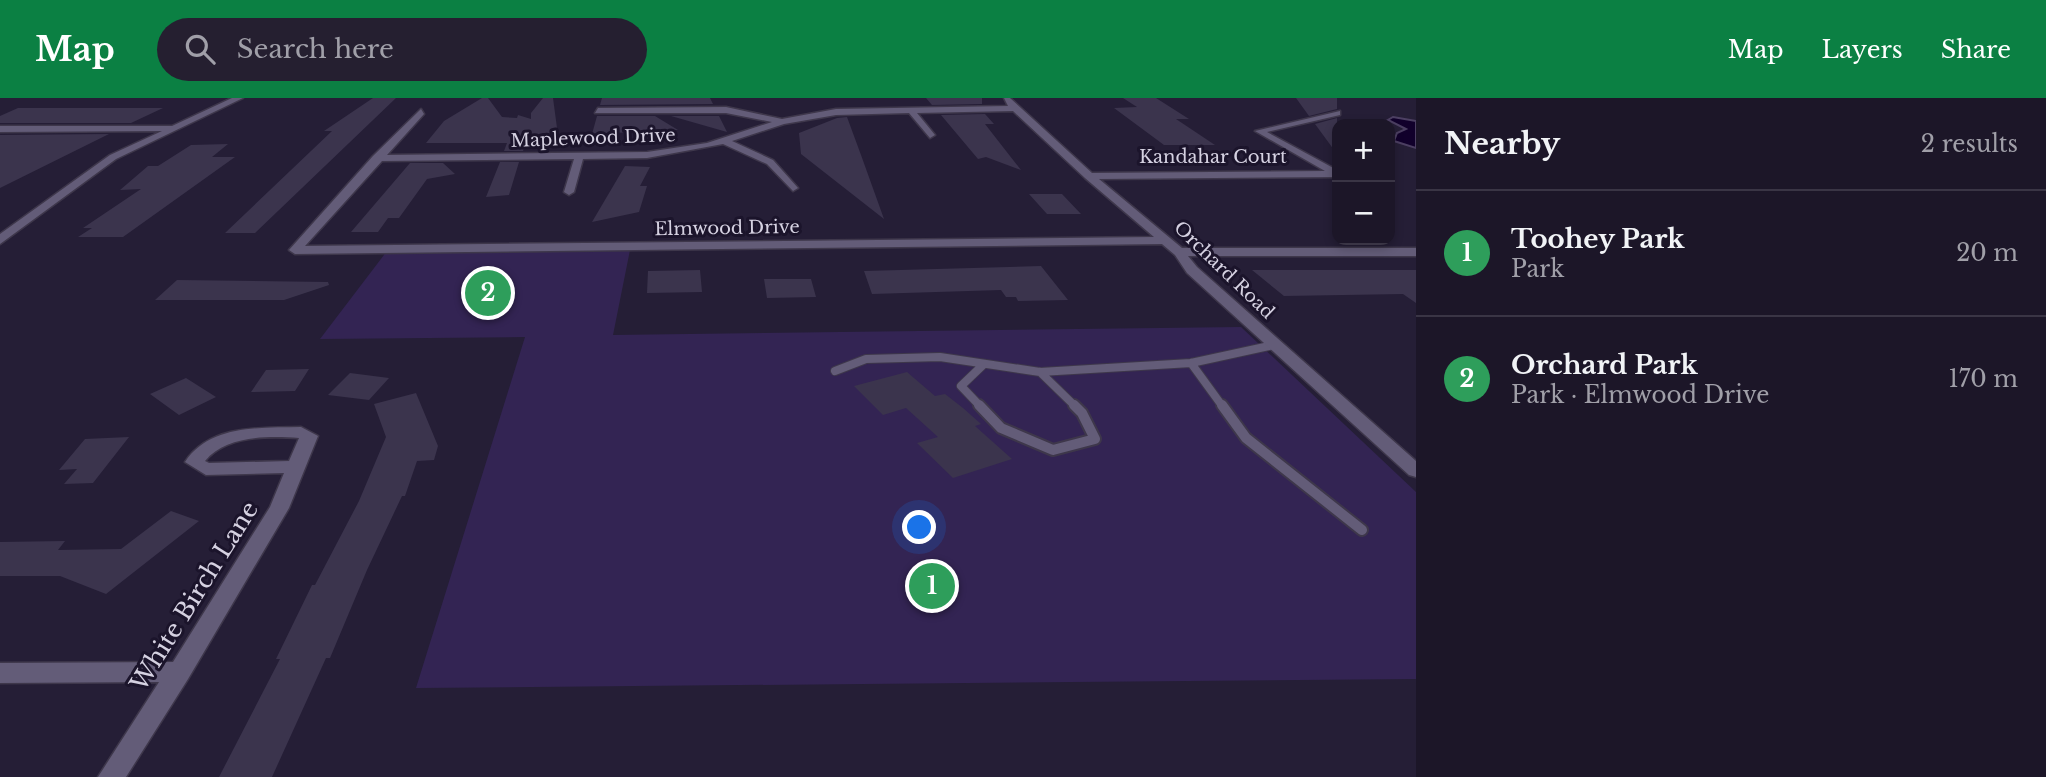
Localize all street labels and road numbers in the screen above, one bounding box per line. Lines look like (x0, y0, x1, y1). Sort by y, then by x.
street label: Maplewood Drive (510, 124, 676, 152)
street label: Kandahar Court (1139, 146, 1287, 168)
street label: Elmwood Drive (654, 216, 800, 240)
street label: Orchard Road (1169, 217, 1279, 323)
street label: White Birch Lane (123, 496, 264, 697)

